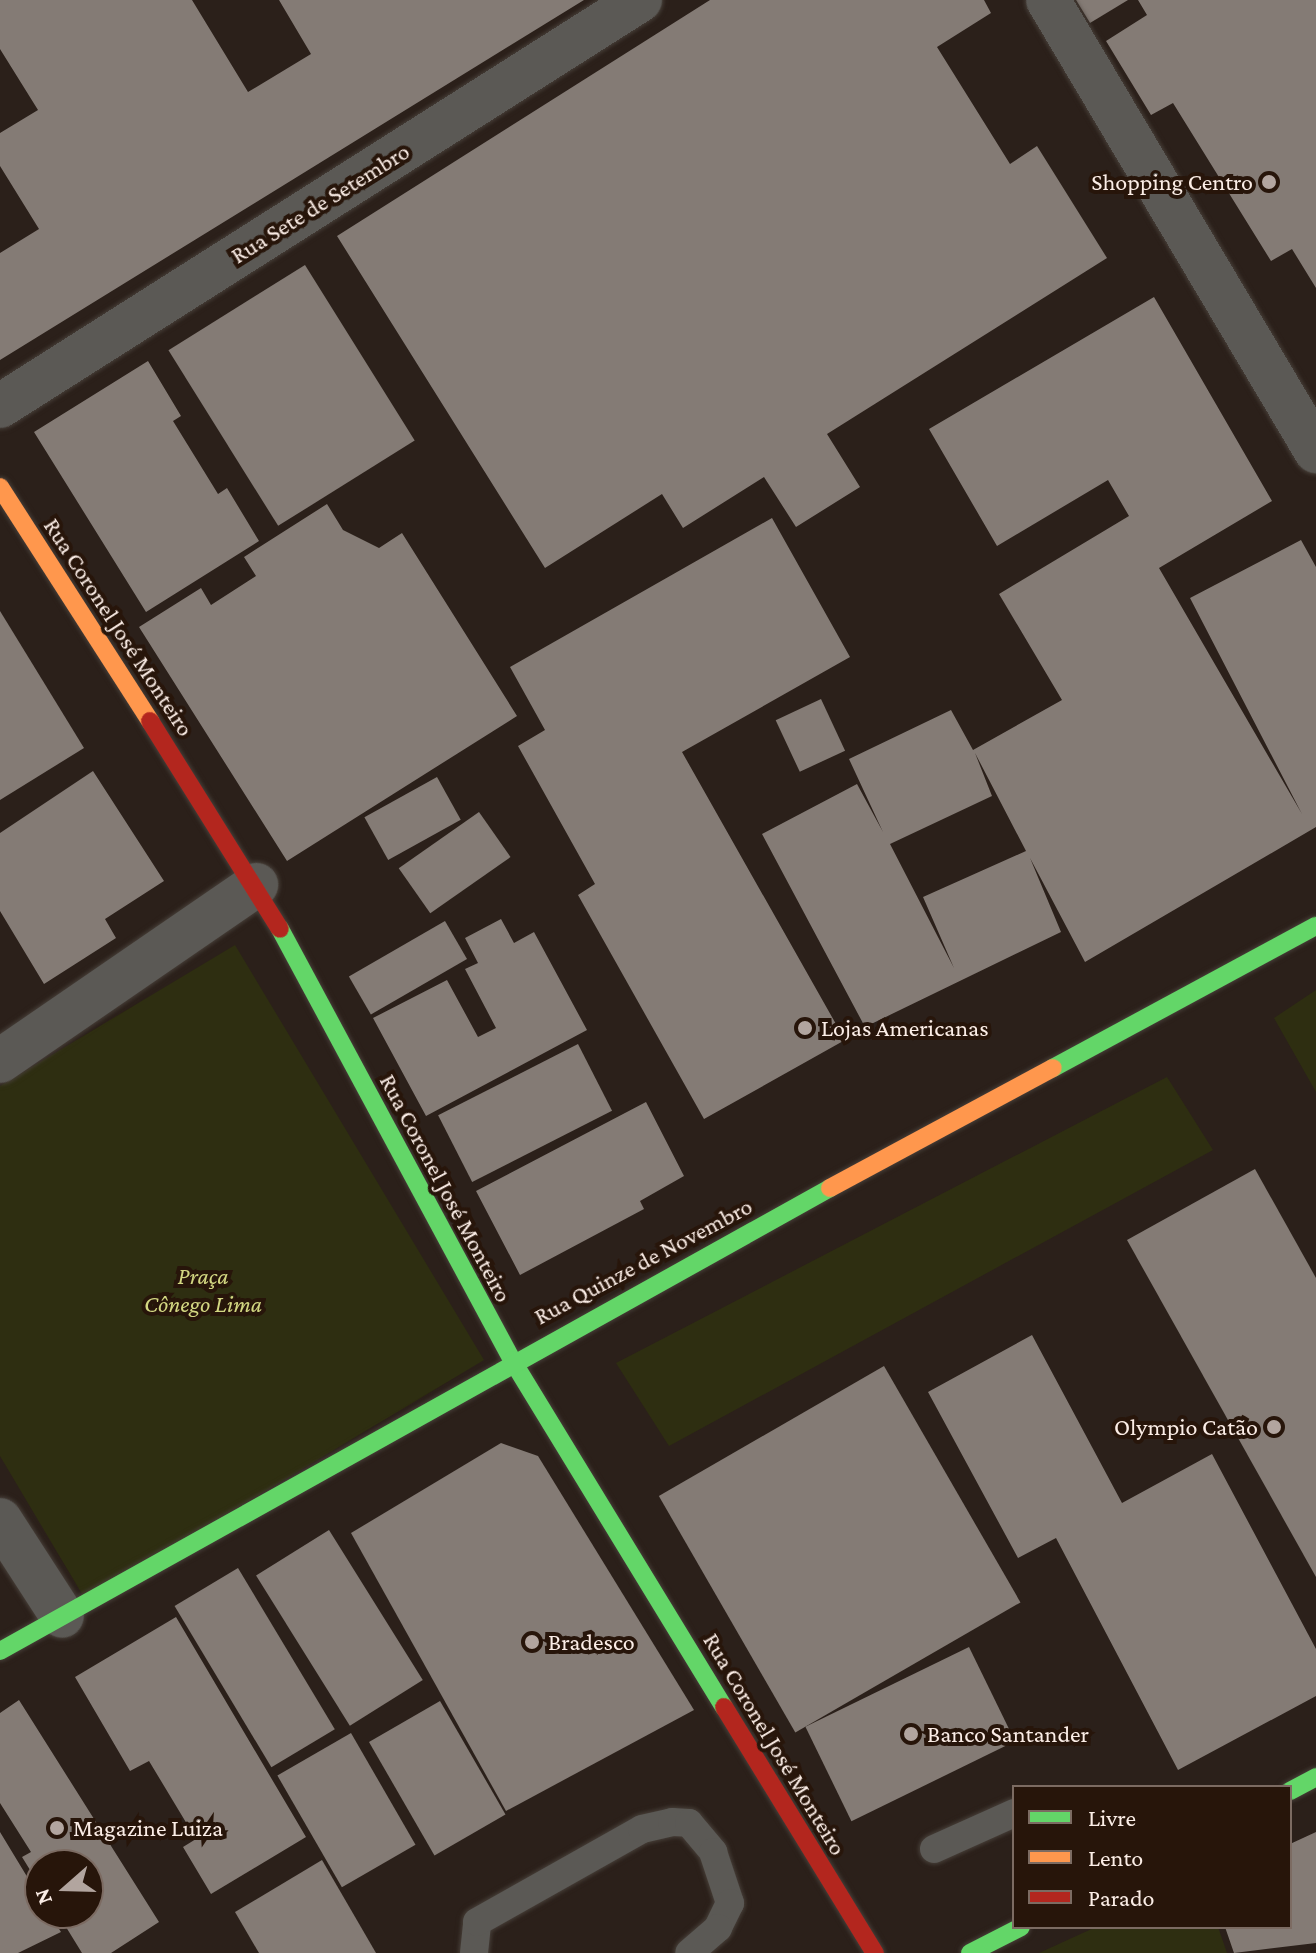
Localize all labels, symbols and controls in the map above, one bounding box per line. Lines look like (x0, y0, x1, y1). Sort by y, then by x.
street label: Rua Sete de Setembro (225, 136, 415, 270)
place label: Shopping Centro (1091, 168, 1253, 196)
marker: Shopping Centro (1260, 173, 1278, 191)
street label: Rua Coronel José Monteiro (38, 513, 200, 741)
place label: Lojas Americanas (821, 1014, 989, 1042)
marker: Lojas Americanas (796, 1019, 814, 1037)
street label: Rua Coronel José Monteiro (374, 1069, 518, 1307)
street label: Rua Quinze de Novembro (529, 1191, 757, 1331)
park label: Praça Cônego Lima (144, 1262, 262, 1318)
place label: Olympio Catão (1114, 1413, 1258, 1441)
marker: Olympio Catão (1265, 1418, 1283, 1436)
place label: Bradesco (548, 1628, 635, 1656)
street label: Rua Coronel José Monteiro (697, 1628, 853, 1860)
marker: Bradesco (523, 1633, 541, 1651)
place label: Banco Santander (927, 1720, 1089, 1748)
marker: Banco Santander (902, 1725, 920, 1743)
legend (1012, 1785, 1292, 1929)
text: Livre (1088, 1804, 1136, 1831)
place label: Magazine Luiza (73, 1814, 223, 1842)
marker: Magazine Luiza (48, 1819, 66, 1837)
text: Lento (1088, 1844, 1143, 1871)
north arrow (24, 1849, 104, 1929)
text: Parado (1088, 1884, 1155, 1911)
text: N (29, 1885, 57, 1908)

